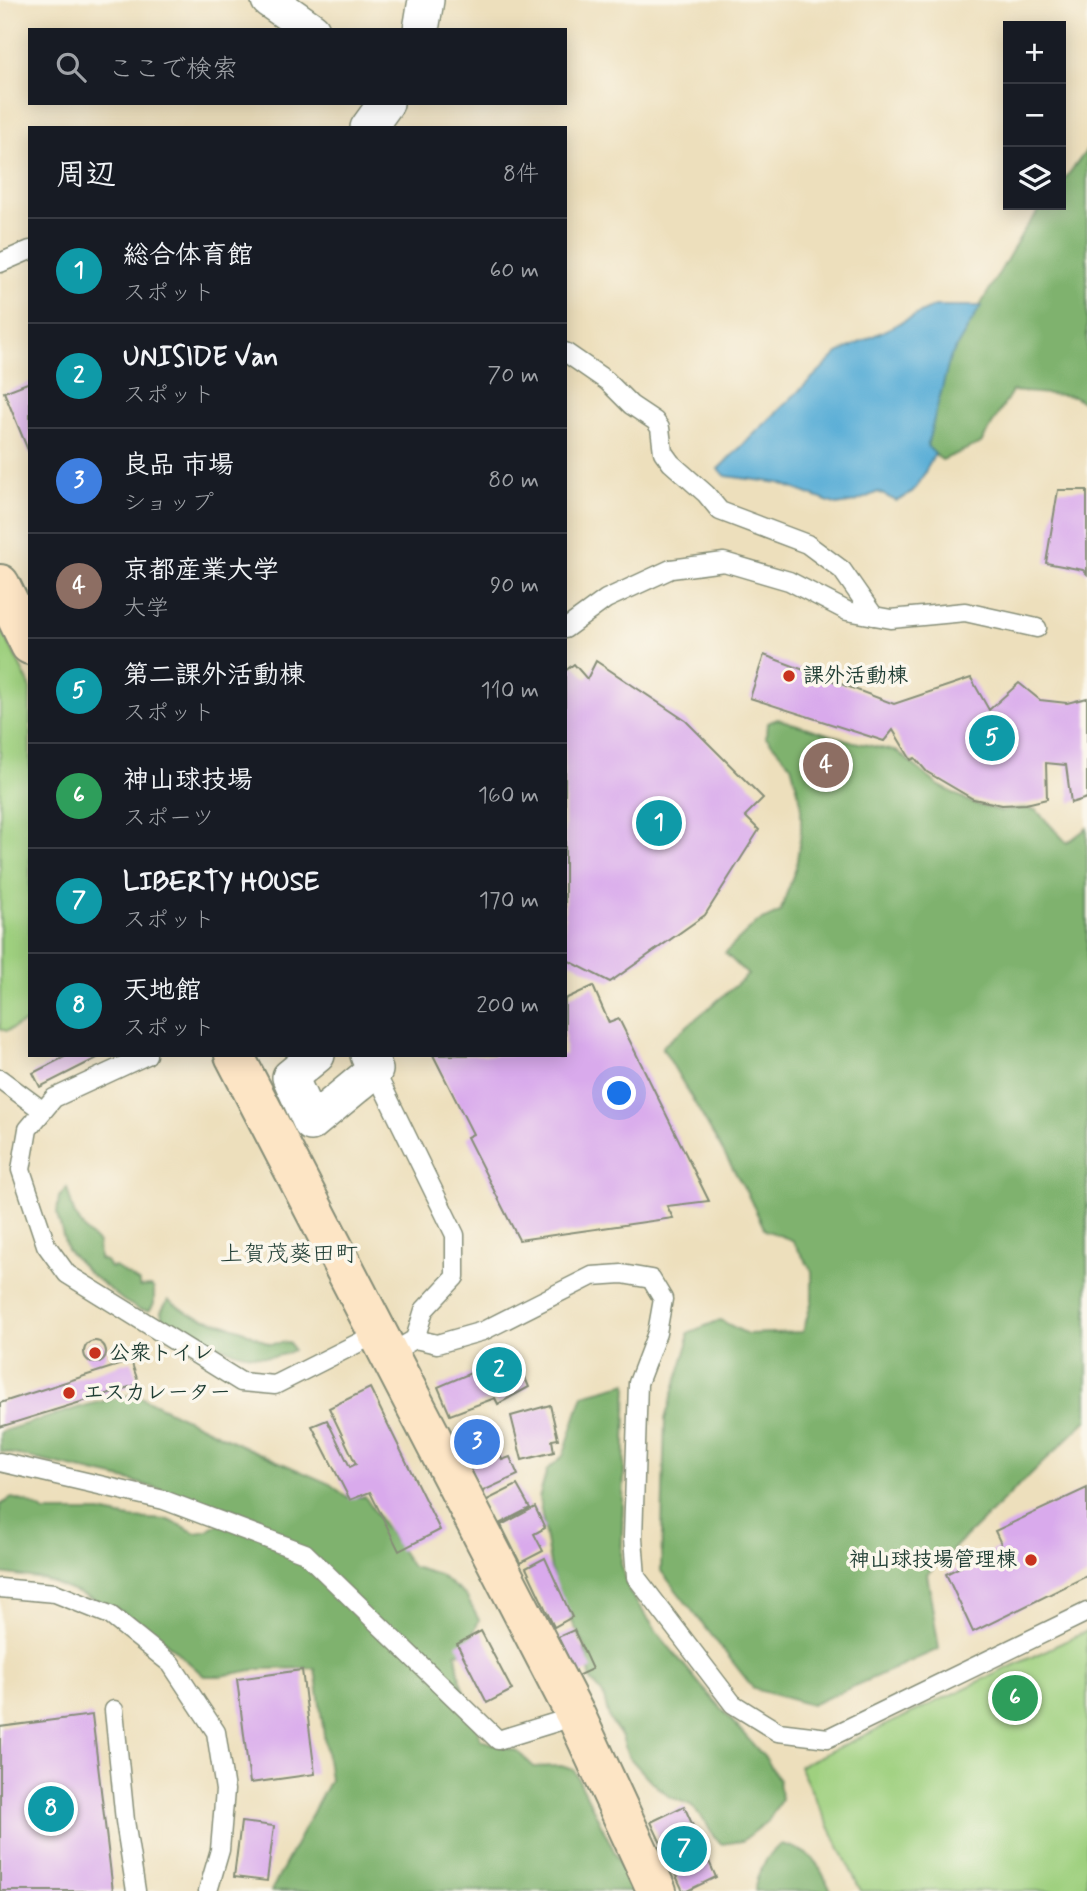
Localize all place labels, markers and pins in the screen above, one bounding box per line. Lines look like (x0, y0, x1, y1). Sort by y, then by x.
place label: 課外活動棟 (803, 662, 908, 690)
marker: 課外活動棟 (781, 668, 797, 684)
pin: 5 (969, 712, 1015, 764)
pin: 4 (803, 739, 849, 791)
pin: 1 (636, 797, 682, 849)
place label: 公衆トイレ (109, 1339, 214, 1367)
pin: 2 (476, 1344, 522, 1396)
marker: 公衆トイレ (87, 1345, 103, 1361)
place label: エスカレーター (83, 1379, 231, 1407)
marker: エスカレーター (61, 1385, 77, 1401)
pin: 3 (454, 1416, 500, 1468)
place label: 神山球技場管理棟 (849, 1546, 1017, 1574)
marker: 神山球技場管理棟 (1023, 1552, 1039, 1568)
pin: 6 (992, 1672, 1038, 1724)
pin: 8 (28, 1783, 74, 1835)
pin: 7 (661, 1823, 707, 1875)

